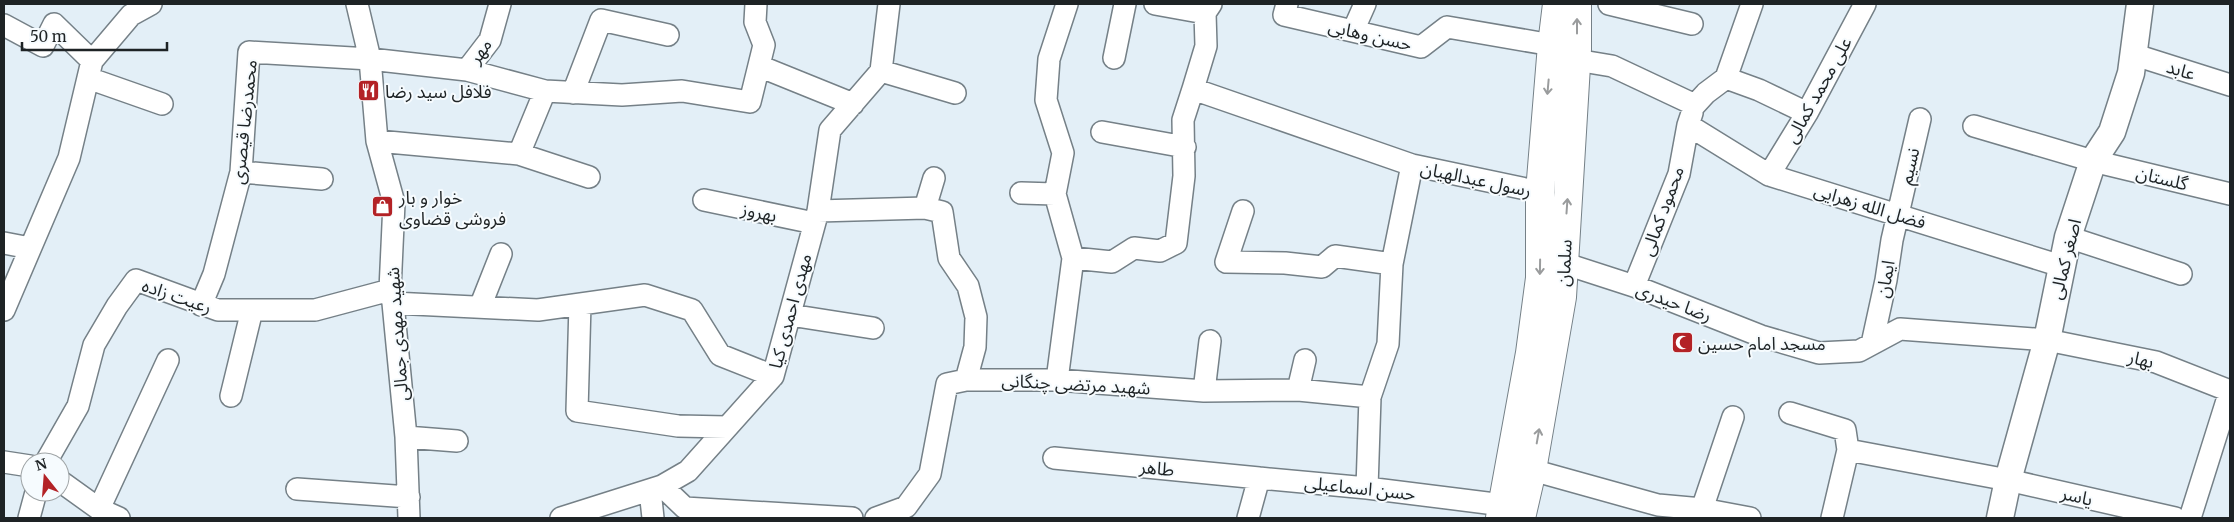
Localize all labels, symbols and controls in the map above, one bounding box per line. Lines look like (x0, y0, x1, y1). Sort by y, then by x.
street label: حسن وهابی (1326, 14, 1414, 56)
one-way arrow (1572, 19, 1582, 35)
scale bar (22, 20, 168, 52)
text: 50 m (30, 27, 67, 46)
street label: علی محمد کمالی (1779, 33, 1857, 147)
street label: مهر (463, 34, 497, 69)
street label: عابد (2164, 55, 2198, 85)
street label: محمدرضا قیصری (226, 58, 262, 186)
restaurant icon: فلافل سید رضا (357, 79, 381, 103)
one-way arrow (1543, 79, 1553, 95)
place label: فلافل سید رضا (385, 80, 492, 103)
street label: نسیم (1894, 145, 1926, 187)
street label: رسول عبدالهیان (1419, 156, 1533, 202)
street label: گلستان (2134, 161, 2191, 196)
street label: محمود کمالی (1635, 163, 1689, 259)
street label: فضل الله زهرایی (1811, 178, 1929, 234)
place label: خوار و بار فروشی قضاوی (398, 186, 506, 230)
shop icon: خوار و بار فروشی قضاوی (371, 195, 395, 219)
street label: بهروز (738, 197, 779, 227)
one-way arrow (1562, 198, 1572, 214)
street label: اصغر کمالی (2044, 216, 2086, 302)
street label: سلمان (1551, 239, 1577, 287)
street label: مهدی احمدی کیا (764, 251, 816, 371)
one-way arrow (1535, 258, 1545, 274)
street label: ایمان (1870, 258, 1900, 300)
street label: شهید مهدی جمالی (381, 266, 413, 402)
street label: رعیت زاده (139, 273, 215, 319)
street label: رضا حیدری (1633, 277, 1715, 327)
mosque icon: مسجد امام حسین (1670, 331, 1694, 355)
place label: مسجد امام حسین (1698, 332, 1826, 358)
street label: بهار (2125, 344, 2156, 373)
street label: شهید مرتضی چنگانی (1001, 369, 1151, 399)
one-way arrow (1533, 429, 1543, 445)
north arrow (20, 452, 70, 502)
text: N (33, 454, 49, 475)
street label: طاهر (1137, 455, 1176, 481)
street label: حسن اسماعیلی (1303, 471, 1417, 505)
street label: یاسر (2058, 481, 2095, 511)

